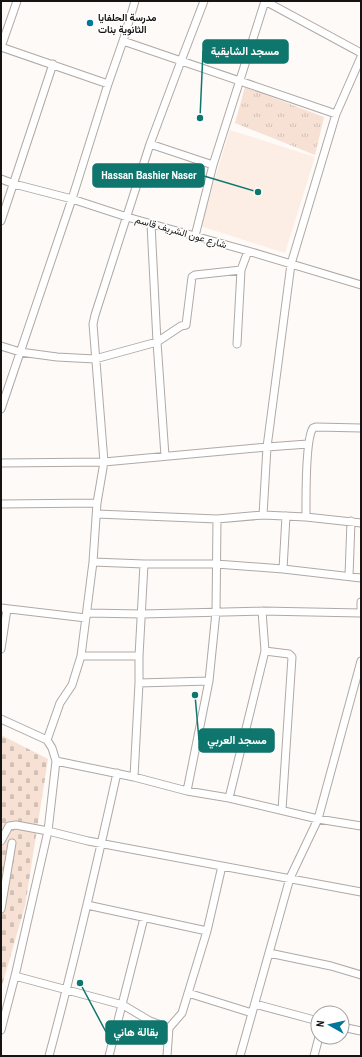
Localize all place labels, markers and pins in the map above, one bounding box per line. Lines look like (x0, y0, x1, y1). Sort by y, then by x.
place label: مدرسة الحلفايا الثانوية بنات (98, 11, 157, 36)
marker: مدرسة الحلفايا الثانوية بنات (85, 18, 95, 28)
callout: مسجد الشايقية (203, 40, 288, 63)
callout: Hassan Bashier Naser (93, 164, 204, 187)
callout: مسجد العربي (199, 729, 274, 752)
callout: بقالة هاني (106, 1021, 167, 1044)

